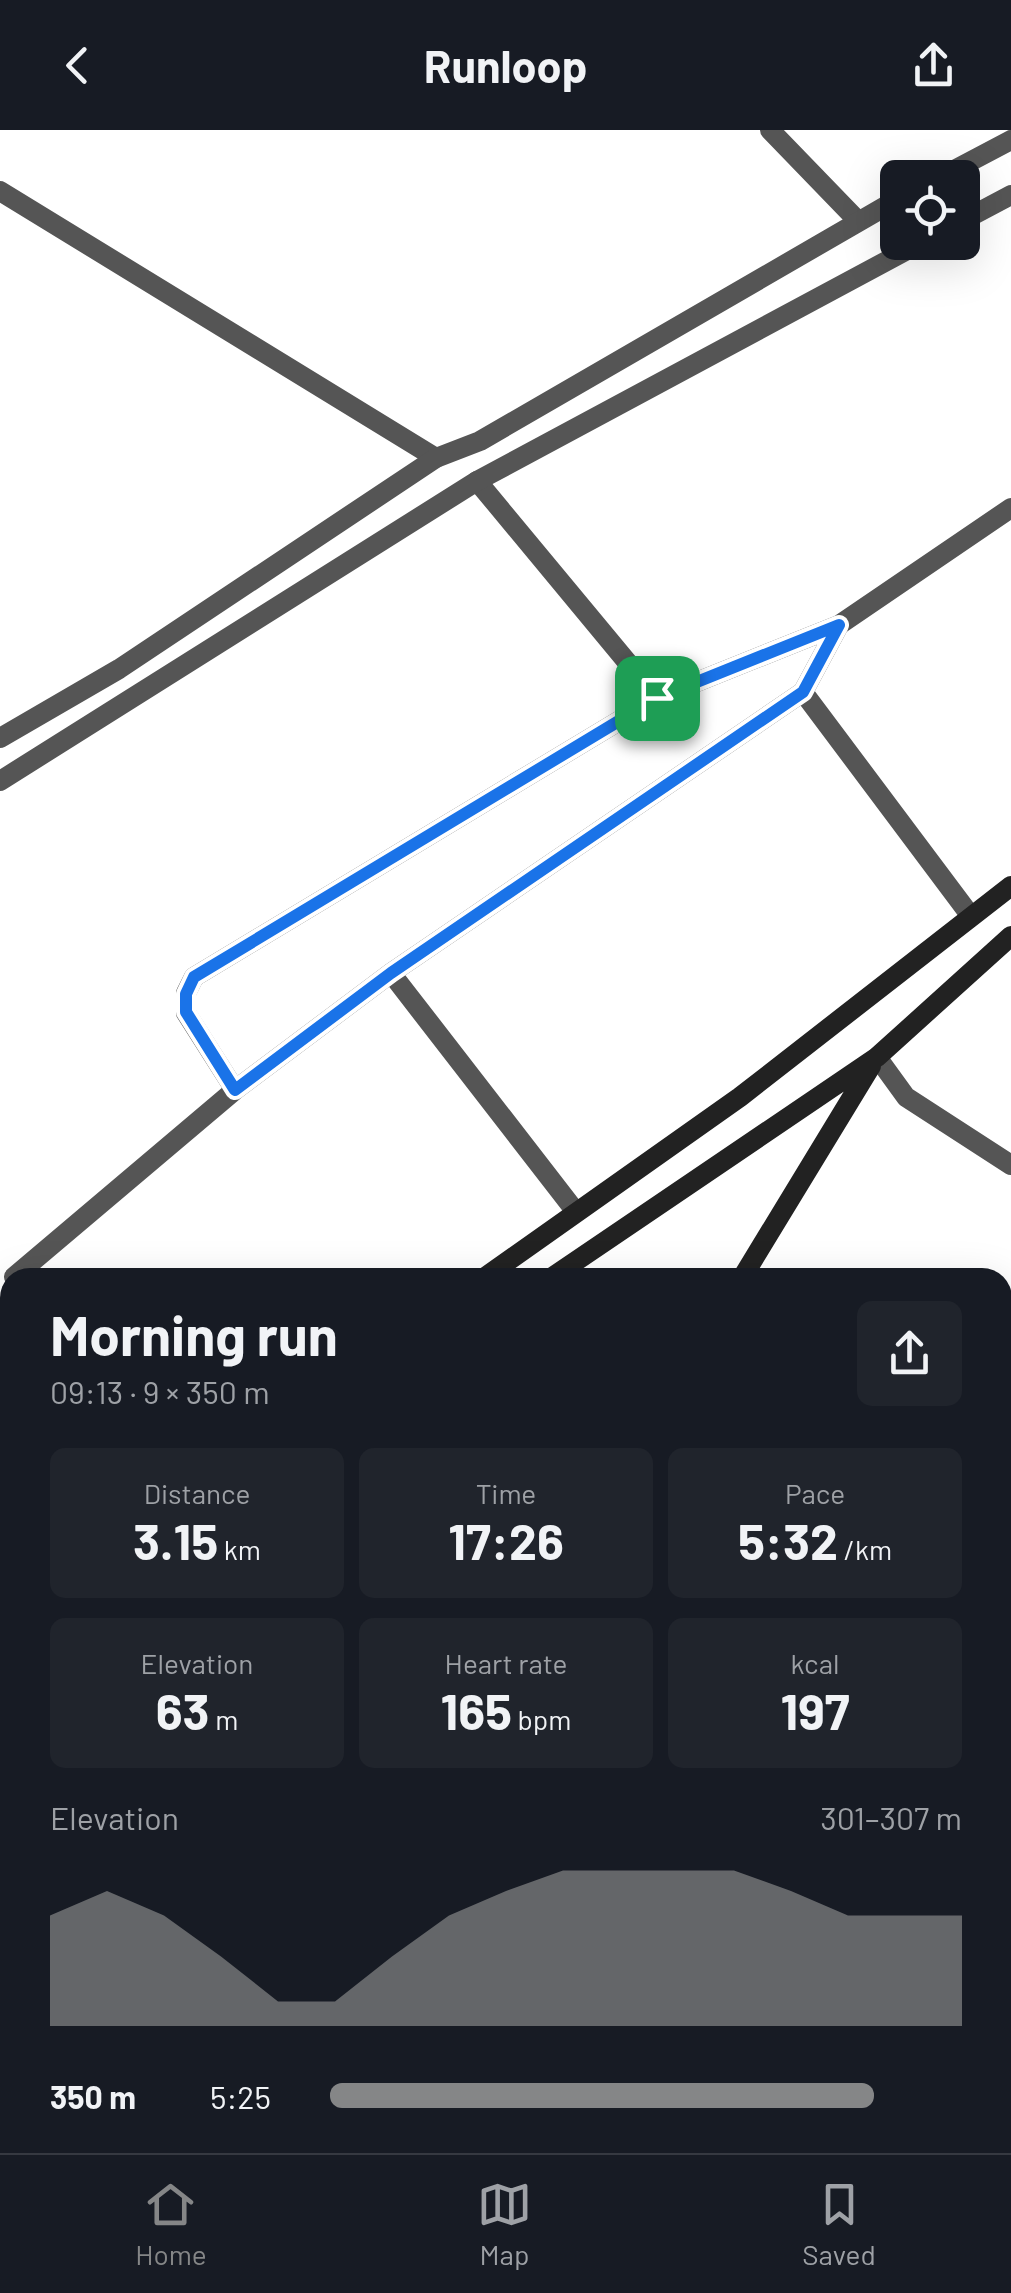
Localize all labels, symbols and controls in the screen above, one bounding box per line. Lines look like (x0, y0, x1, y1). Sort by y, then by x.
icon: back (50, 38, 105, 93)
text: Runloop (424, 38, 587, 92)
icon: share (906, 38, 961, 93)
map controls (880, 160, 980, 260)
button: locate (880, 160, 980, 260)
pin (615, 656, 700, 741)
icon: arrive (630, 671, 685, 726)
text: Morning run (50, 1301, 338, 1367)
button: share (857, 1301, 962, 1406)
text: 09:13 · 9 × 350 m (50, 1372, 270, 1410)
text: Distance (144, 1476, 250, 1510)
text: Time (476, 1476, 536, 1510)
text: Pace (785, 1476, 845, 1510)
text: 3.15 (133, 1510, 218, 1570)
text: 17:26 (448, 1510, 564, 1570)
text: 5:32 (738, 1510, 838, 1570)
text: km (218, 1532, 261, 1566)
text: /km (838, 1532, 892, 1566)
text: Elevation (141, 1646, 253, 1680)
text: Heart rate (445, 1646, 567, 1680)
text: kcal (791, 1646, 839, 1680)
text: 63 (156, 1680, 210, 1740)
text: 165 (440, 1680, 512, 1740)
text: 197 (780, 1680, 850, 1740)
text: m (210, 1702, 238, 1736)
text: bpm (512, 1702, 572, 1736)
text: Elevation (50, 1798, 179, 1836)
text: 301–307 m (820, 1798, 962, 1836)
text: 350 m (50, 2077, 136, 2115)
text: 5:25 (210, 2077, 271, 2115)
tab: Home (135, 2177, 207, 2271)
tab: Map (477, 2177, 532, 2271)
tab: Saved (802, 2177, 876, 2271)

